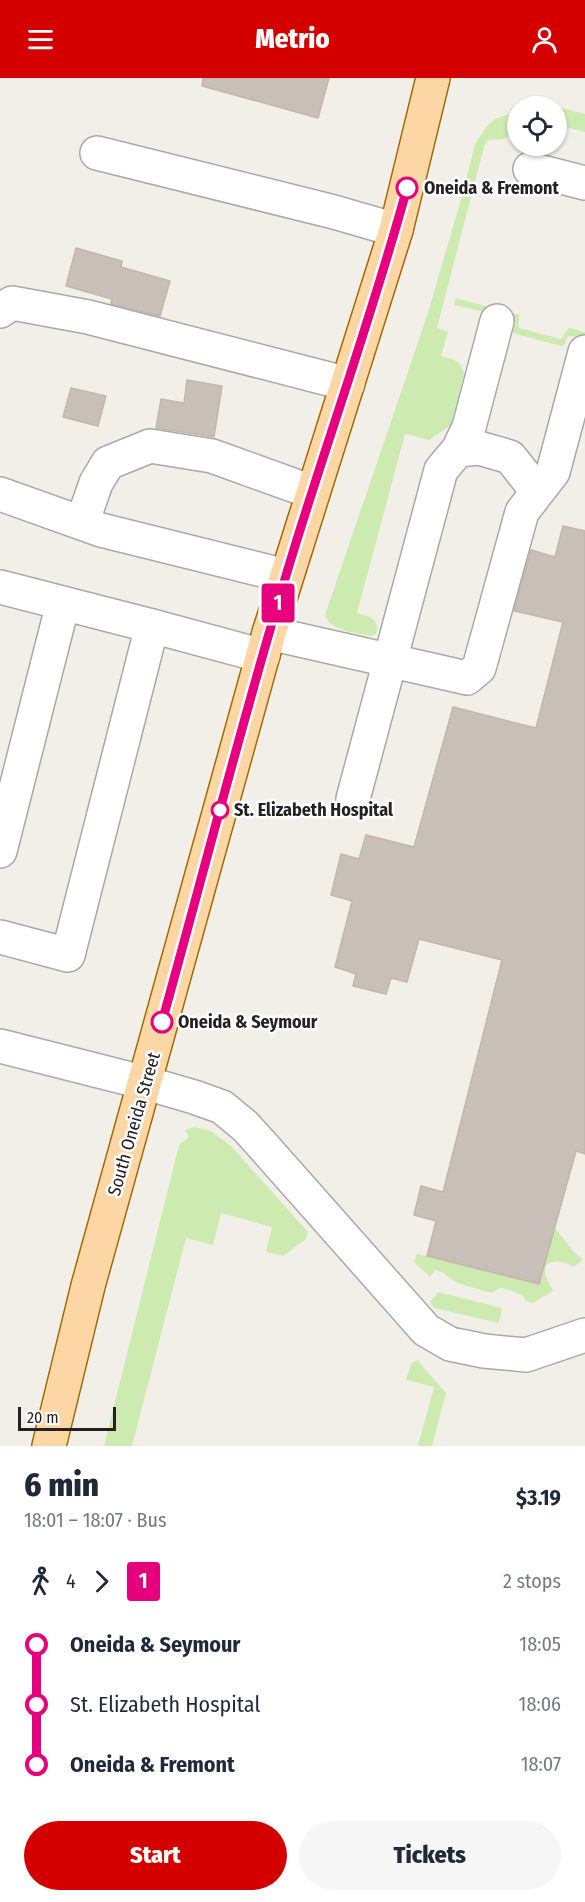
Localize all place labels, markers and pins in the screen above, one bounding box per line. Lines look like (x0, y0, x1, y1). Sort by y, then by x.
marker: Oneida & Fremont (396, 177, 418, 199)
place label: Oneida & Fremont (424, 177, 560, 199)
place label: St. Elizabeth Hospital (234, 799, 393, 821)
marker: St. Elizabeth Hospital (211, 801, 229, 819)
marker: Oneida & Seymour (151, 1011, 173, 1033)
place label: Oneida & Seymour (178, 1011, 318, 1033)

